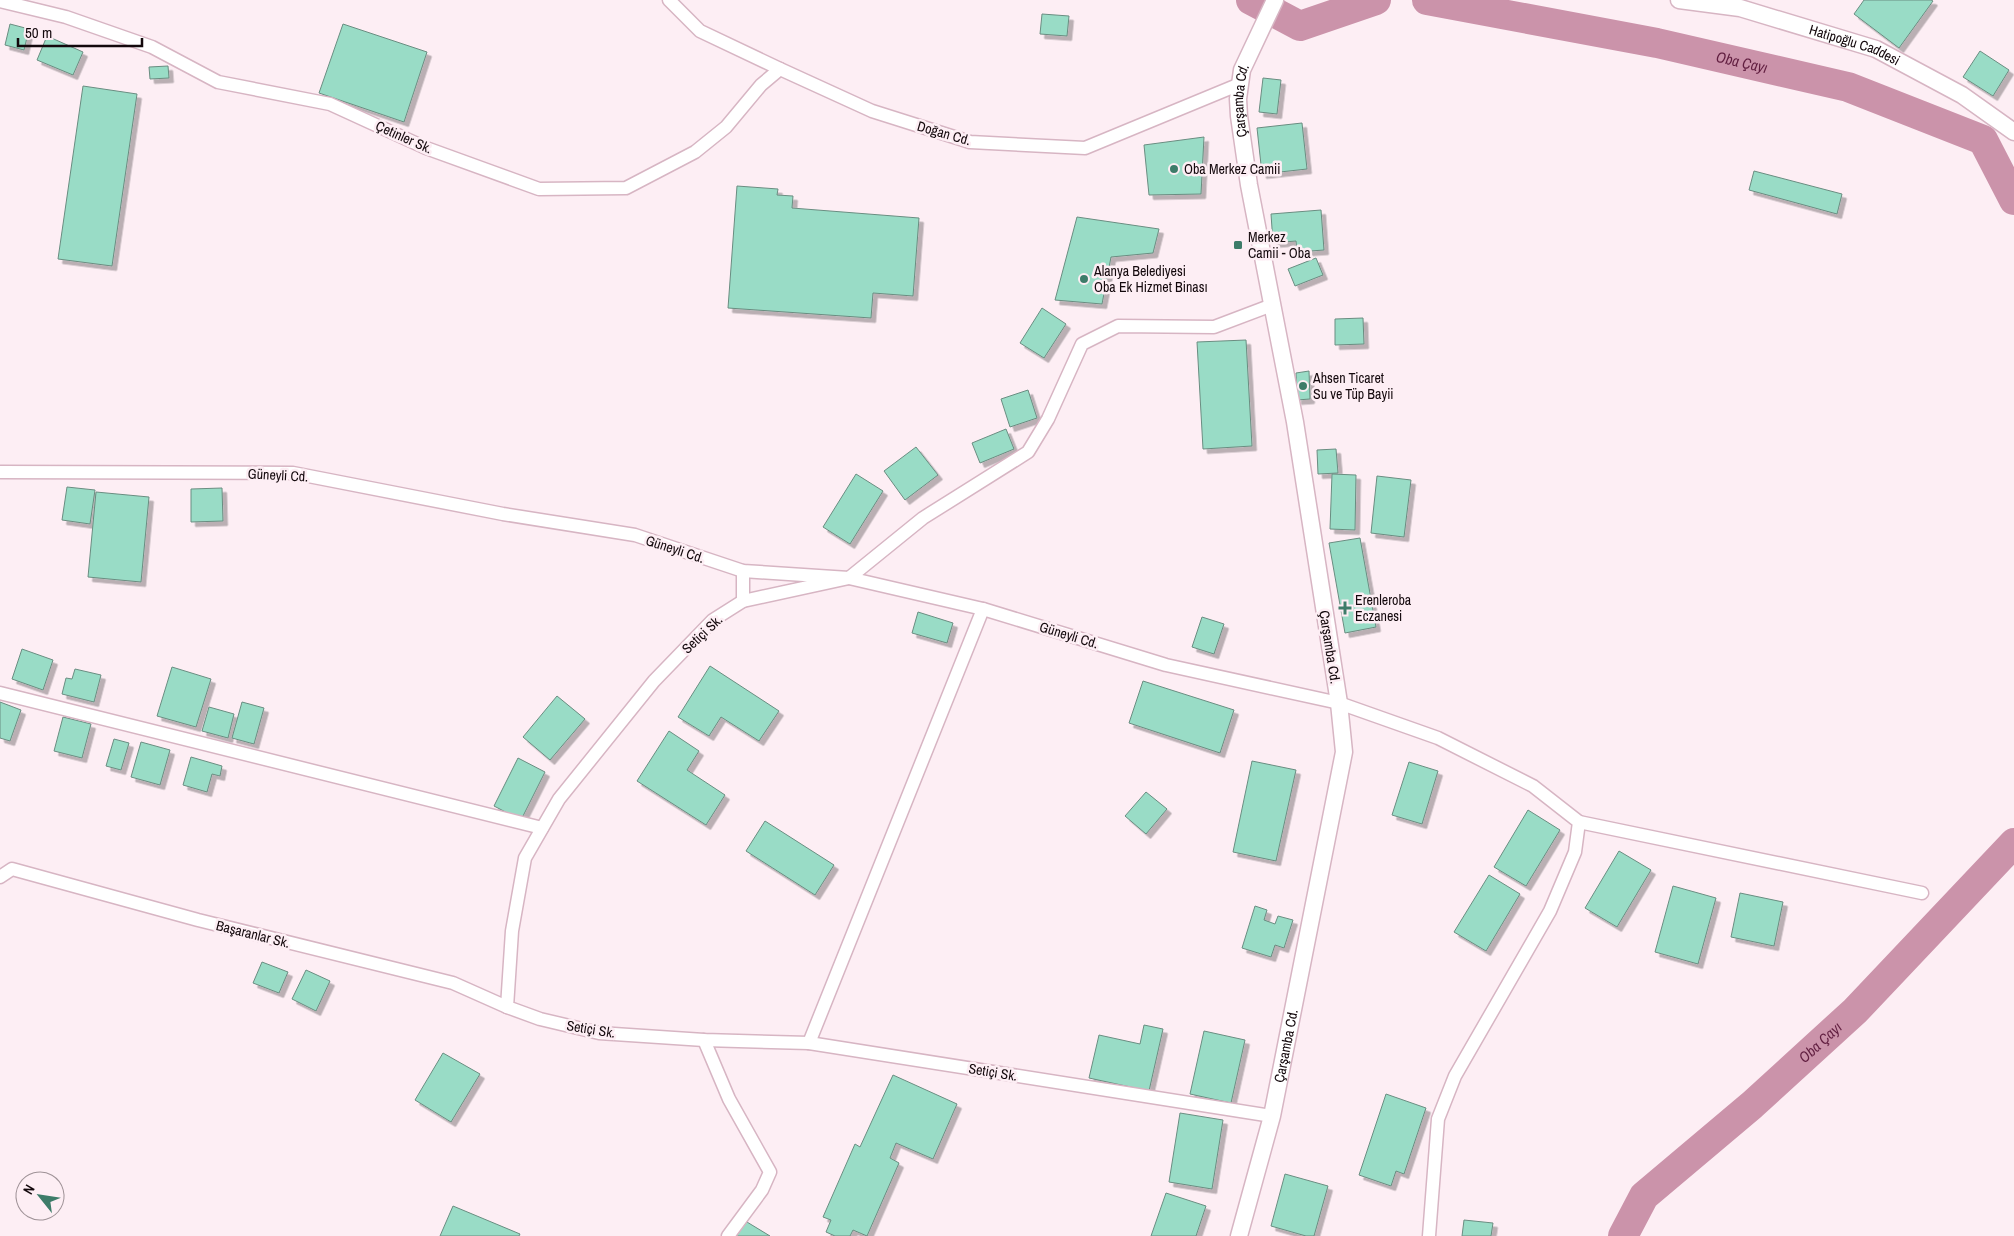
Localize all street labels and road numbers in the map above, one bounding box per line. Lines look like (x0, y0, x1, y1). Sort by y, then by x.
street label: Hatipoğlu Caddesi (1807, 20, 1903, 69)
street label: Çarşamba Cd. (1229, 60, 1253, 138)
street label: Çetinler Sk. (373, 117, 435, 157)
street label: Doğan Cd. (915, 117, 973, 149)
street label: Güneyli Cd. (247, 464, 309, 486)
street label: Güneyli Cd. (643, 531, 707, 567)
street label: Çarşamba Cd. (1315, 609, 1345, 685)
street label: Setiçi Sk. (678, 611, 726, 657)
street label: Güneyli Cd. (1037, 618, 1101, 652)
street label: Başaranlar Sk. (214, 916, 292, 952)
street label: Çarşamba Cd. (1270, 1008, 1302, 1084)
street label: Setiçi Sk. (565, 1016, 617, 1042)
street label: Setiçi Sk. (967, 1059, 1019, 1085)

